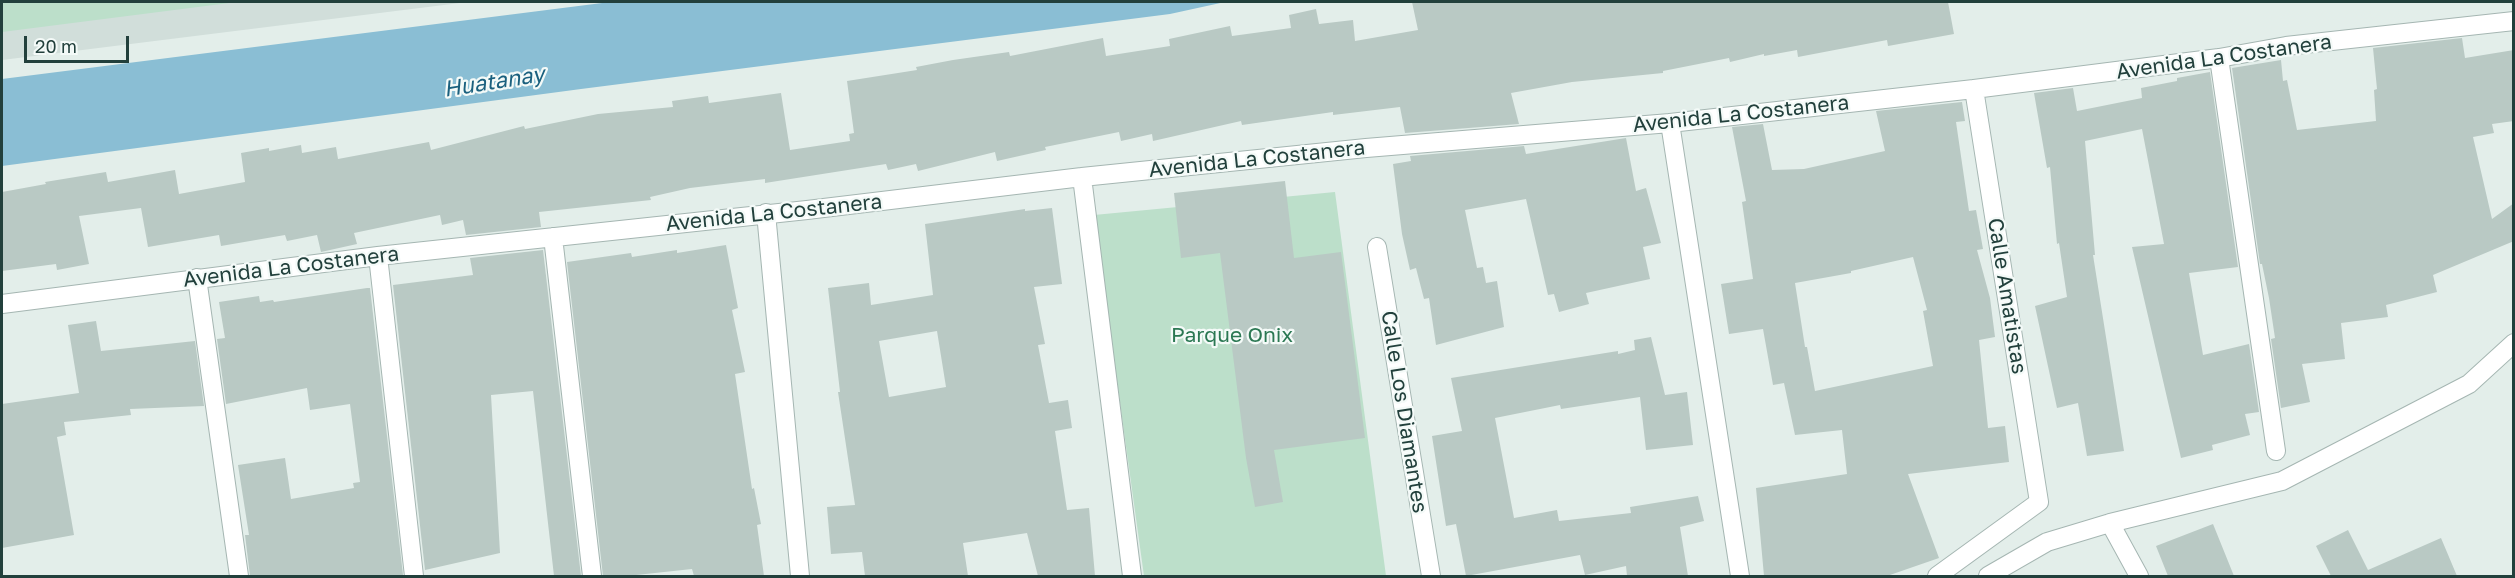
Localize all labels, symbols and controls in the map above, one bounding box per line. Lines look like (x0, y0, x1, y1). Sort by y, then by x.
scale bar (27, 24, 132, 62)
street label: Avenida La Costanera (2115, 29, 2333, 85)
text: 20 m (35, 35, 77, 57)
water label: Huatanay (442, 61, 546, 103)
street label: Avenida La Costanera (1632, 90, 1850, 138)
street label: Avenida La Costanera (1148, 135, 1366, 183)
street label: Avenida La Costanera (665, 189, 883, 237)
street label: Calle Amatistas (1982, 216, 2032, 376)
street label: Avenida La Costanera (182, 241, 400, 293)
street label: Calle Los Diamantes (1376, 309, 1432, 515)
park label: Parque Onix (1171, 322, 1293, 348)

